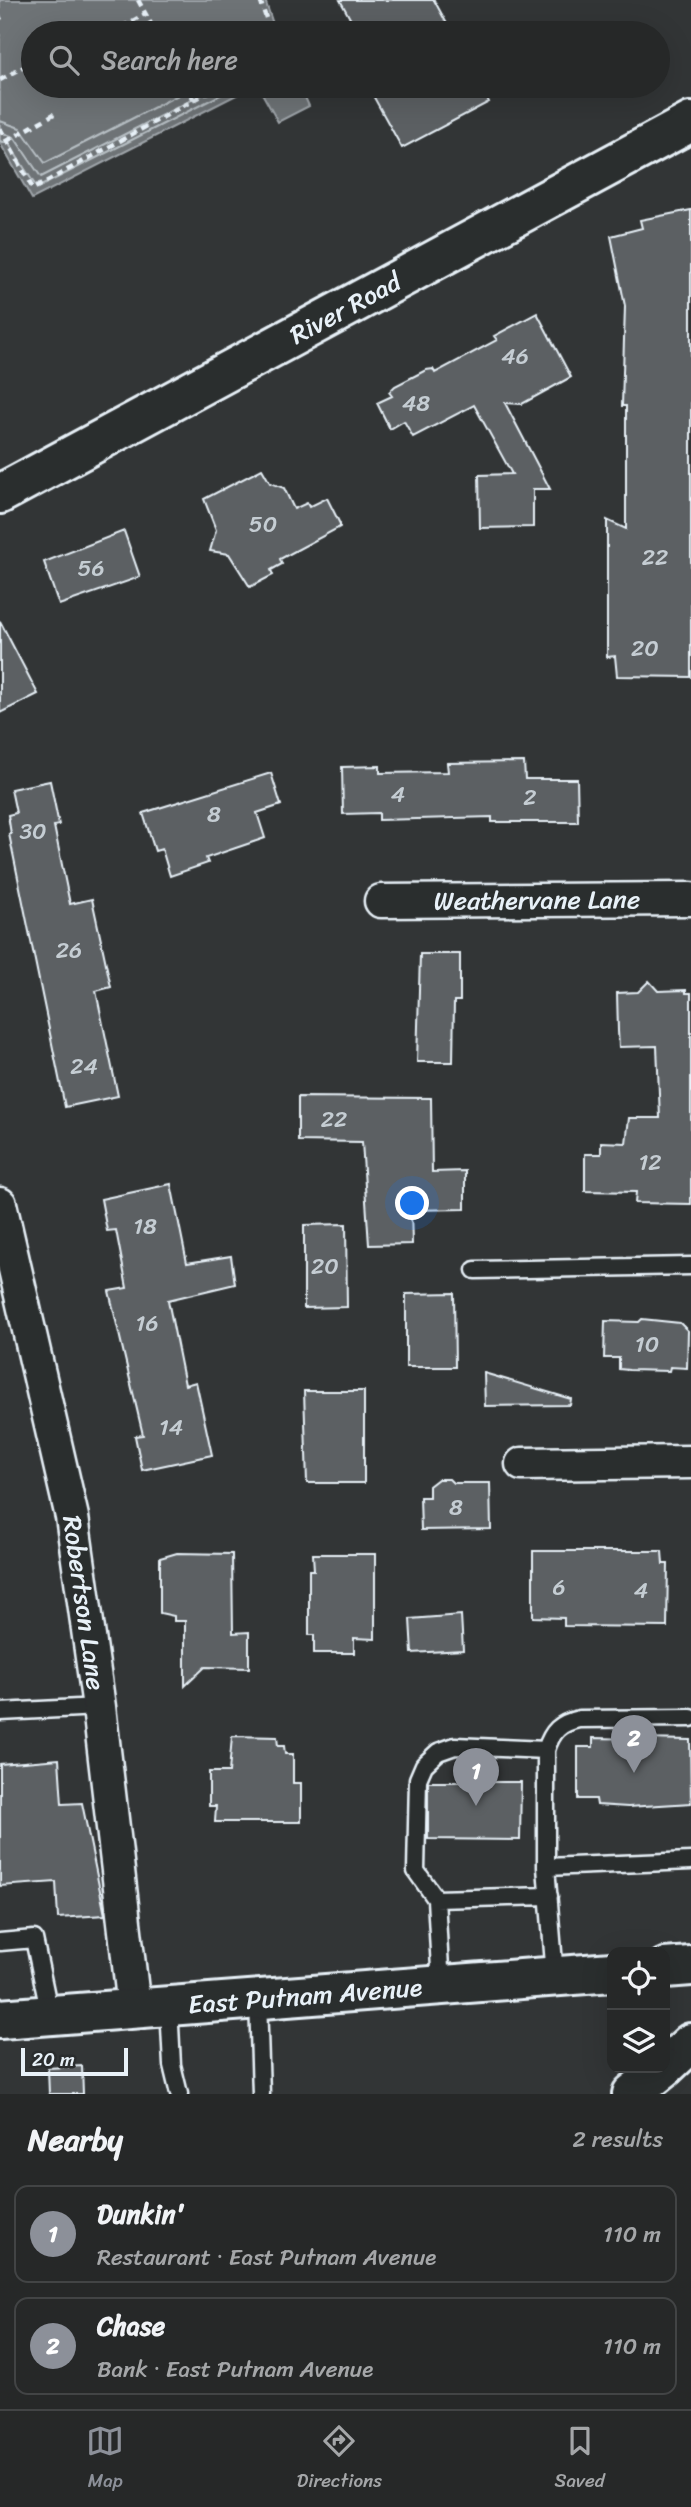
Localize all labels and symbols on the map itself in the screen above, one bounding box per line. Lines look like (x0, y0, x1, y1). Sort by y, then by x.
street label: River Road (281, 258, 412, 357)
house number: 46 (501, 336, 529, 377)
house number: 48 (402, 383, 430, 424)
house number: 50 (249, 504, 277, 545)
house number: 22 (642, 537, 668, 578)
house number: 56 (77, 548, 105, 589)
house number: 20 (631, 628, 659, 669)
house number: 4 (391, 774, 405, 815)
house number: 2 (523, 777, 537, 818)
house number: 8 (207, 794, 221, 835)
house number: 30 (19, 811, 47, 852)
street label: Weathervane Lane (434, 876, 640, 924)
house number: 26 (56, 930, 82, 971)
house number: 24 (70, 1046, 98, 1087)
house number: 22 (321, 1099, 347, 1140)
house number: 12 (638, 1142, 662, 1183)
your location (395, 1186, 429, 1220)
house number: 18 (133, 1206, 157, 1247)
house number: 20 (311, 1246, 339, 1287)
house number: 16 (136, 1303, 158, 1344)
house number: 10 (635, 1324, 659, 1365)
house number: 14 (159, 1407, 183, 1448)
house number: 8 (449, 1487, 463, 1528)
street label: Robertson Lane (49, 1513, 119, 1693)
house number: 6 (552, 1567, 566, 1608)
house number: 4 (634, 1570, 648, 1611)
pin: 2 (611, 1715, 657, 1773)
pin: 1 (453, 1748, 499, 1806)
street label: East Putnam Avenue (186, 1964, 424, 2027)
scale bar (21, 2045, 128, 2077)

